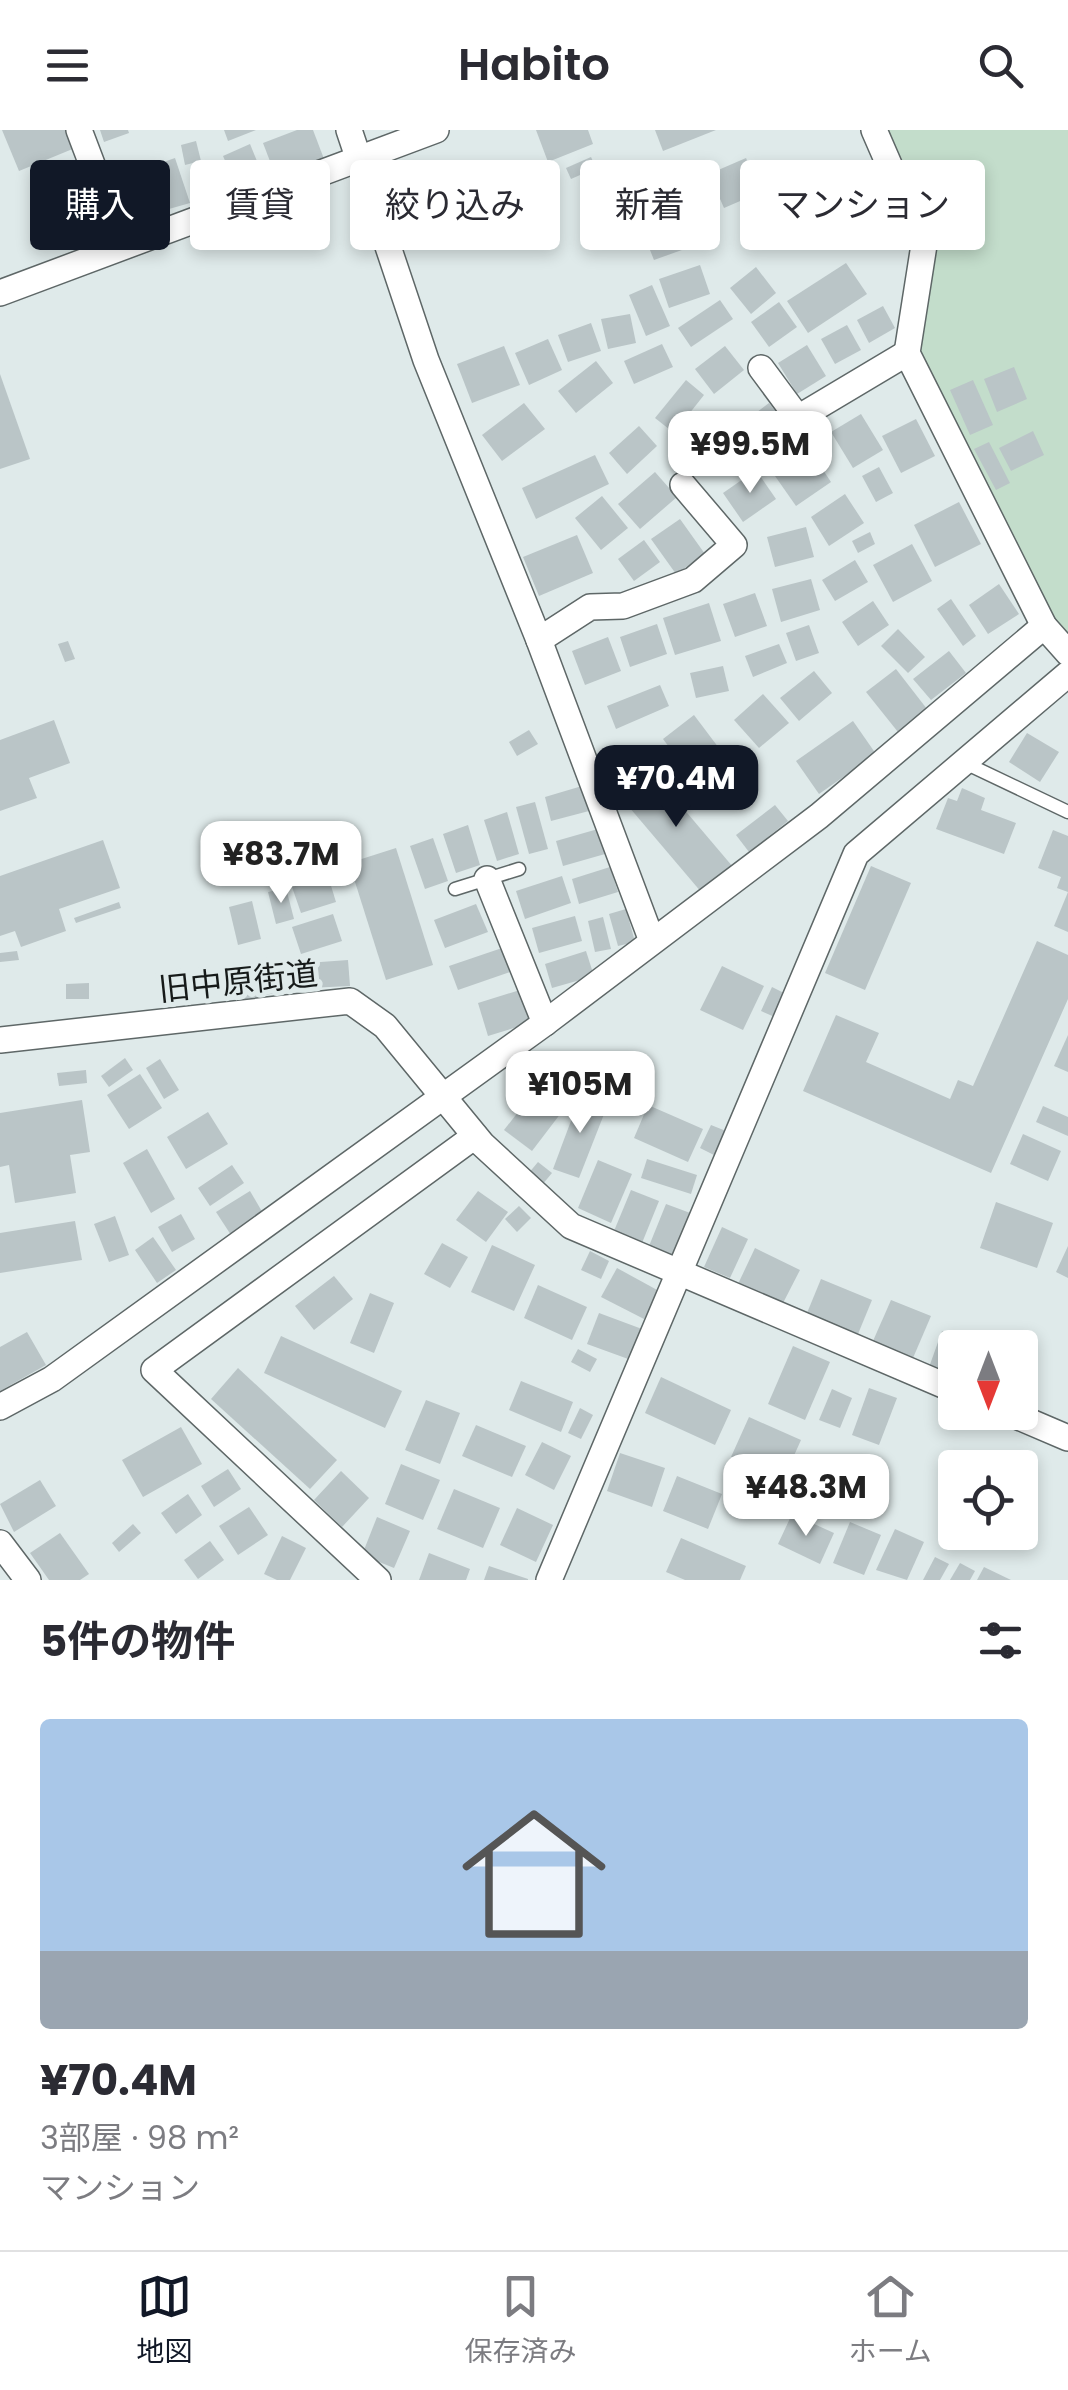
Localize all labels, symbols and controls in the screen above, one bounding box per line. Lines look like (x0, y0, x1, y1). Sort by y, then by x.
text: Habito (458, 33, 610, 96)
icon: menu (40, 38, 95, 93)
icon: search (973, 38, 1028, 93)
chip: 購入 (30, 160, 170, 250)
chip: 賃貸 (190, 160, 330, 250)
chip: 絞り込み (350, 160, 560, 250)
chip: 新着 (580, 160, 720, 250)
chip: マンション (740, 160, 985, 250)
pin: ¥99.5M (669, 411, 831, 496)
text: ¥99.5M (690, 421, 810, 466)
pin: ¥70.4M (595, 745, 757, 830)
text: ¥70.4M (616, 755, 736, 800)
pin: ¥83.7M (200, 821, 362, 906)
text: ¥83.7M (222, 831, 340, 876)
street label: 旧中原街道 (156, 950, 320, 1012)
pin: ¥105M (510, 1051, 650, 1136)
text: ¥105M (528, 1061, 632, 1106)
north arrow (938, 1330, 1038, 1430)
map controls (938, 1330, 1038, 1550)
button: locate (938, 1450, 1038, 1550)
pin: ¥48.3M (725, 1454, 887, 1539)
text: ¥48.3M (745, 1464, 867, 1509)
text: 5件の物件 (40, 1612, 235, 1671)
icon: filters (973, 1613, 1028, 1668)
icon: home (444, 1784, 624, 1964)
text: ¥70.4M (40, 2051, 197, 2110)
text: 3部屋 · 98 m² (40, 2115, 239, 2160)
text: マンション (40, 2165, 200, 2210)
tab: 地図 (136, 2269, 192, 2373)
tab: 保存済み (464, 2269, 576, 2373)
tab: ホーム (849, 2269, 932, 2373)

